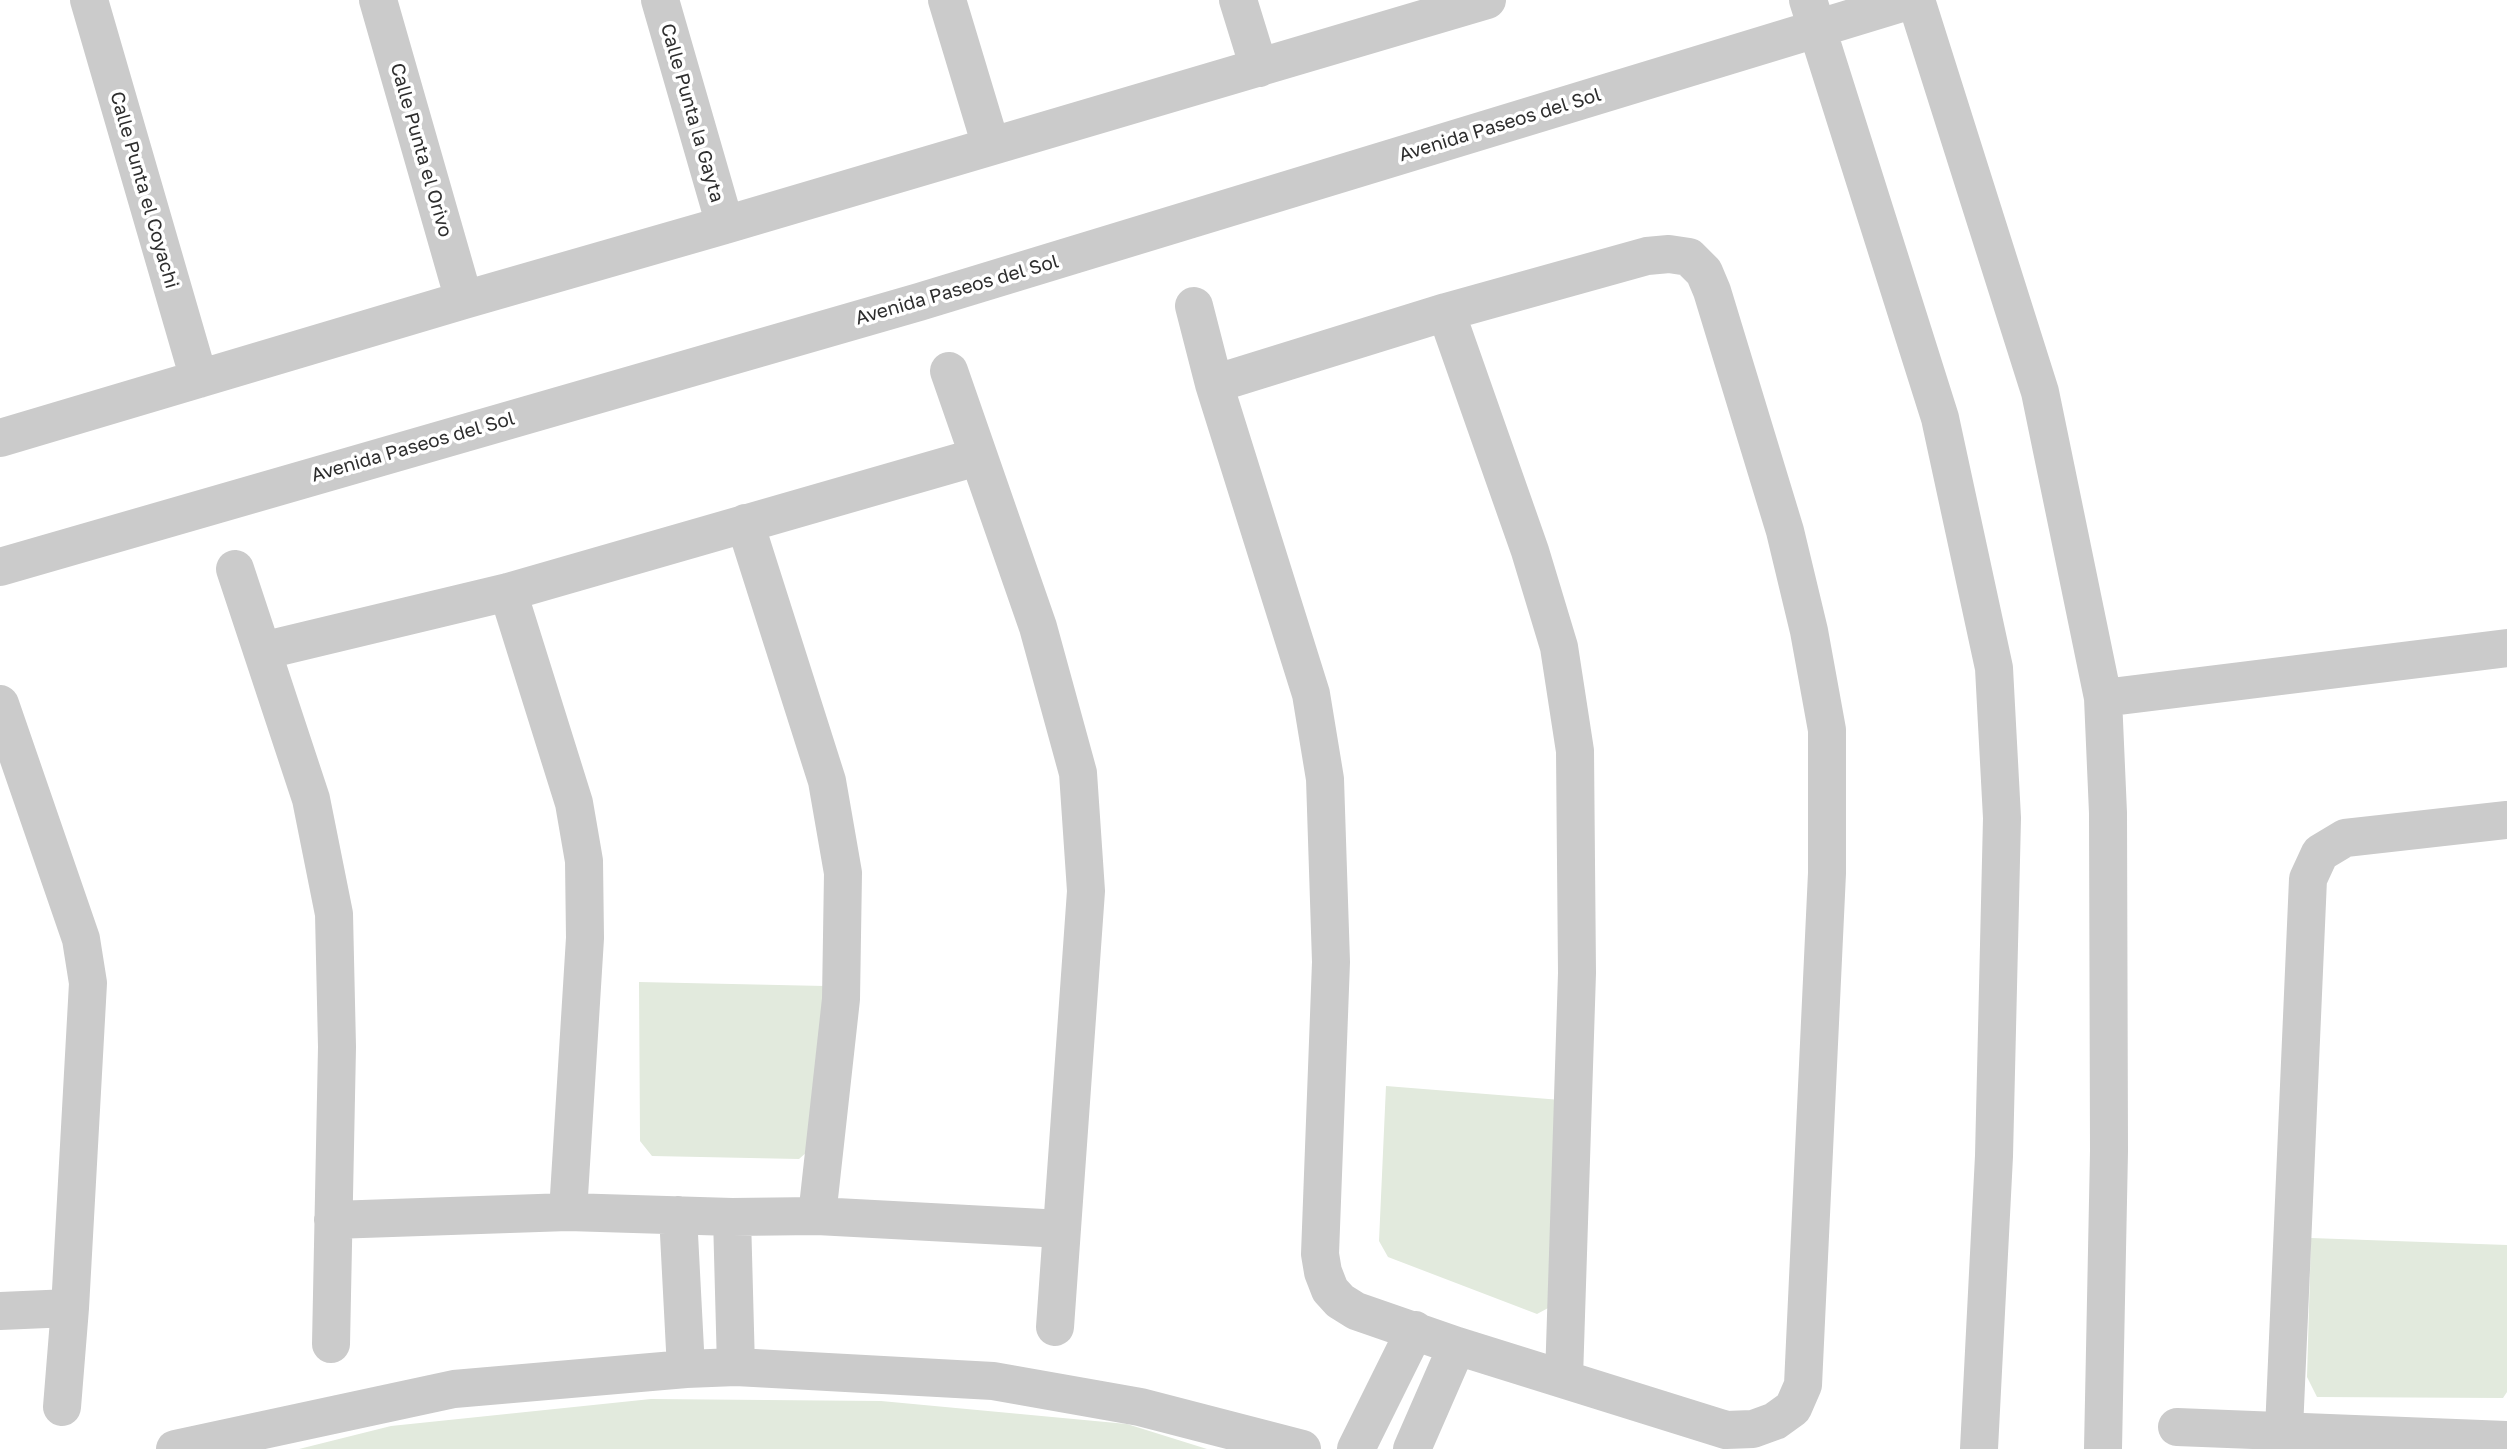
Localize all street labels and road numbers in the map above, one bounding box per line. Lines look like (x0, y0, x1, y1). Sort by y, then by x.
street label: Calle Punta la Gayta (656, 21, 728, 205)
street label: Calle Punta el Orivo (385, 60, 457, 240)
street label: Avenida Paseos del Sol (1396, 83, 1604, 167)
street label: Calle Punta el Coyachi (105, 89, 183, 291)
street label: Avenida Paseos del Sol (853, 250, 1061, 330)
street label: Avenida Paseos del Sol (309, 407, 517, 487)

